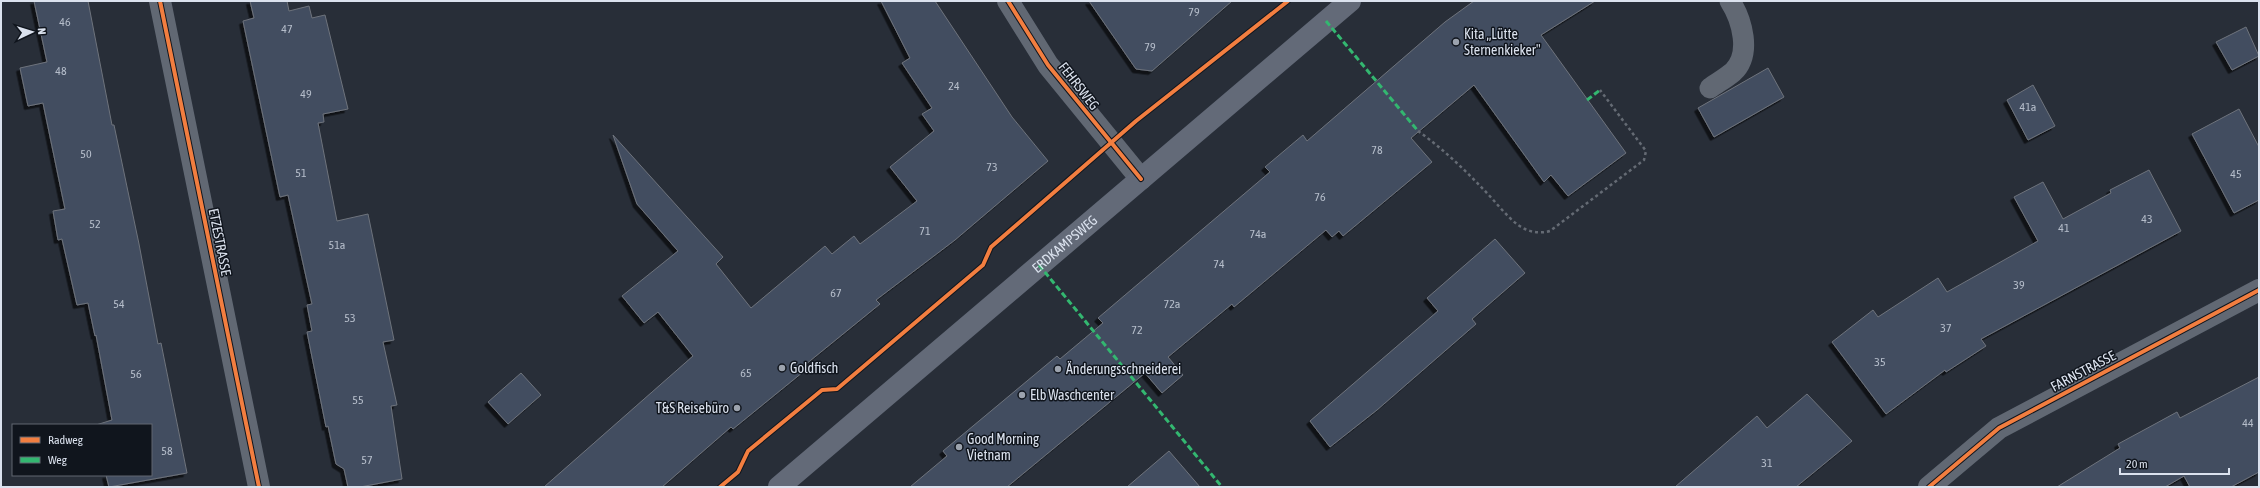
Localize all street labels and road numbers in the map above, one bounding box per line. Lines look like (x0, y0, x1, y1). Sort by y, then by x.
street label: FEHRSWEG (1055, 59, 1103, 113)
street label: ETZESTRASSE (206, 207, 234, 277)
street label: ERDKAMPSWEG (1029, 212, 1100, 276)
street label: FARNSTRASSE (2048, 347, 2118, 395)

